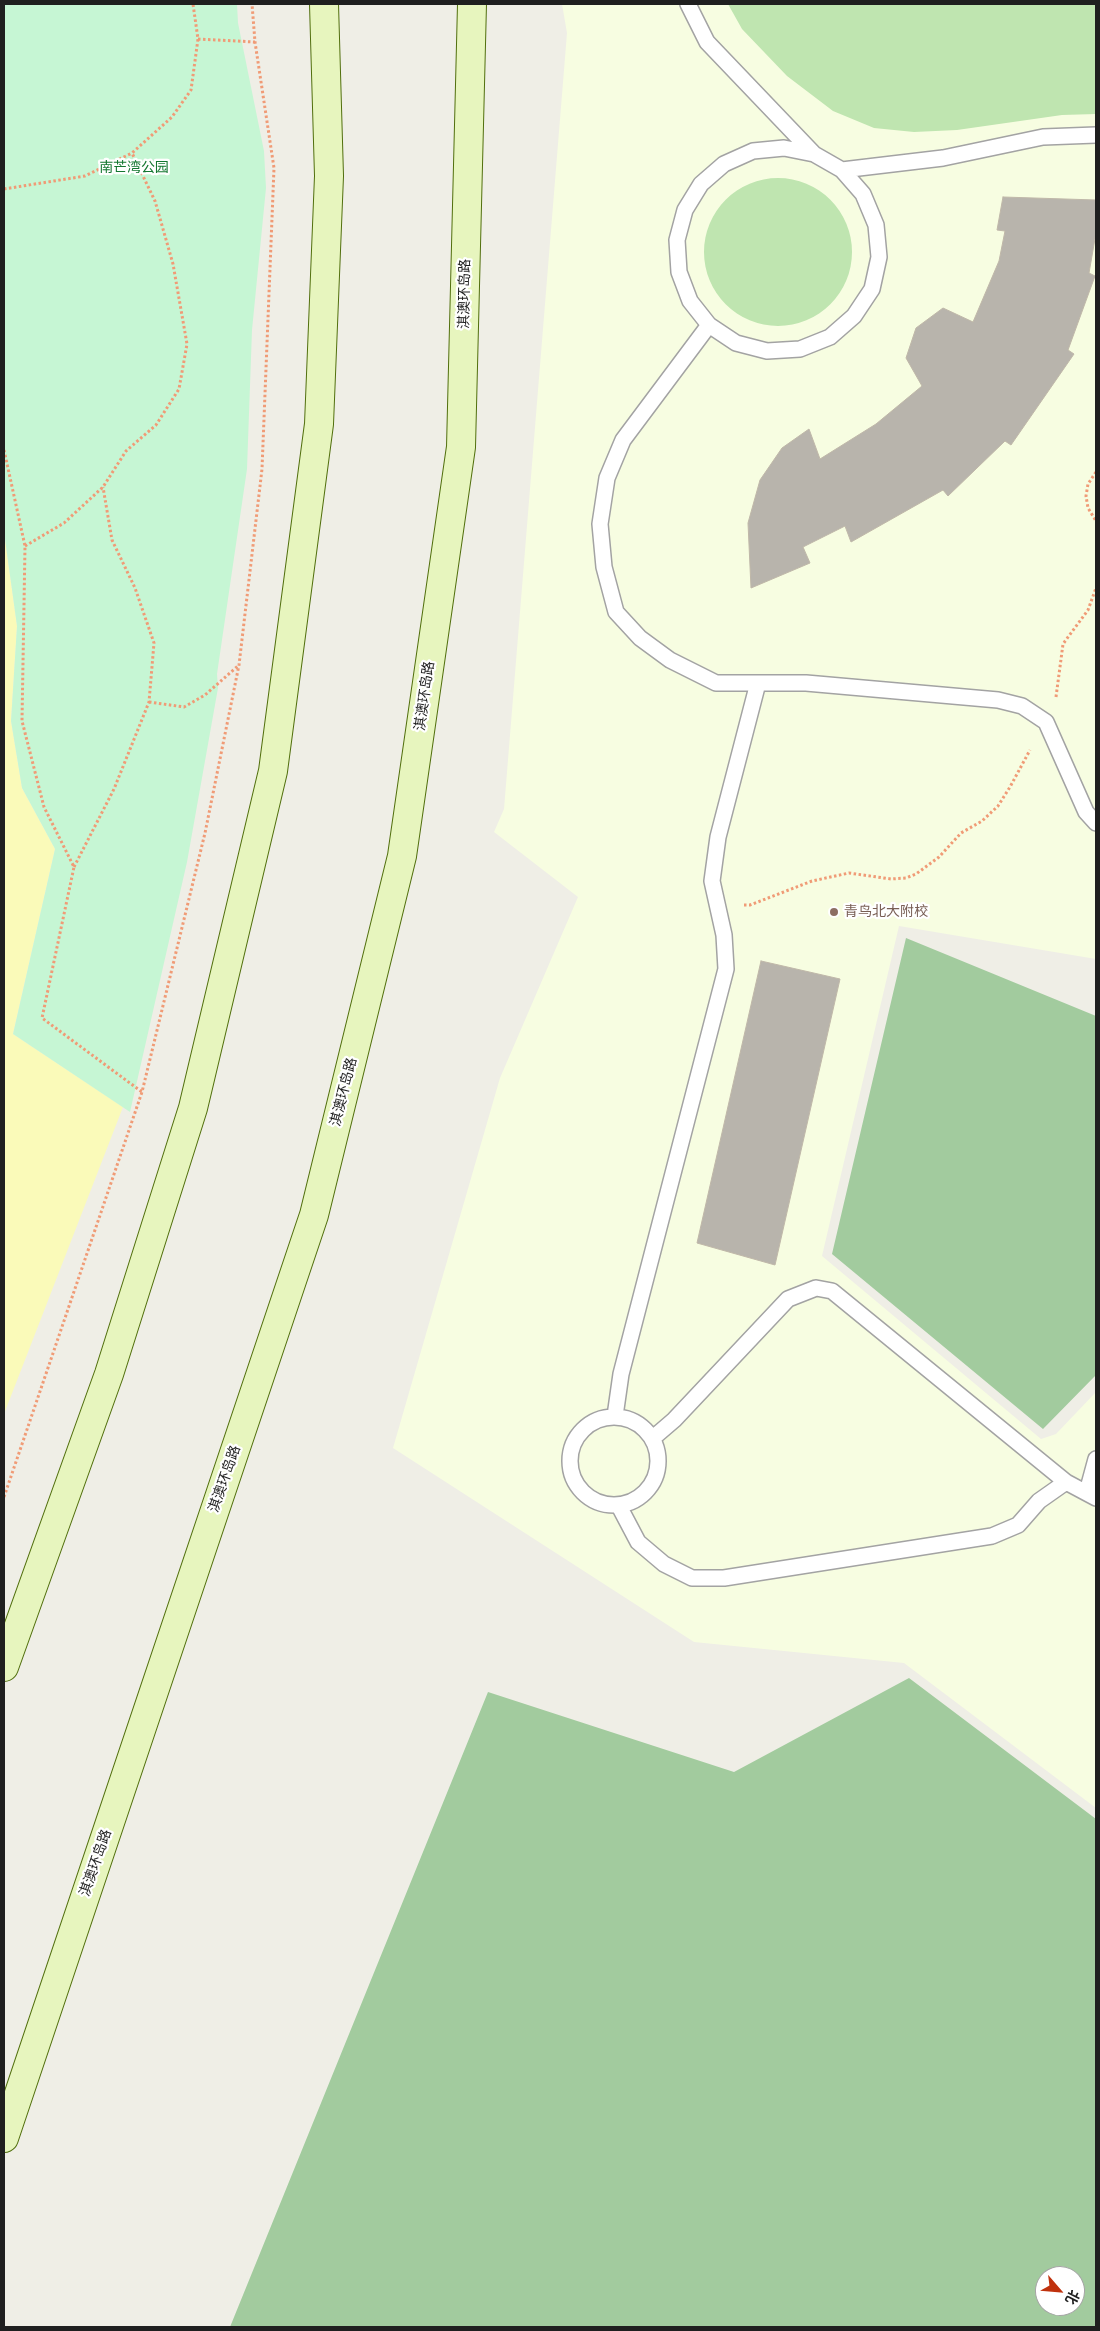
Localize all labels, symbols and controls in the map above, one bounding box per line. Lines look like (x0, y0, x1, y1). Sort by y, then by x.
park label: 南芒湾公园 (99, 160, 169, 176)
street label: 淇澳环岛路 (456, 259, 474, 329)
street label: 淇澳环岛路 (412, 660, 438, 732)
place label: 青鸟北大附校 (844, 904, 928, 920)
marker: 青鸟北大附校 (828, 906, 840, 918)
street label: 淇澳环岛路 (327, 1056, 361, 1128)
street label: 淇澳环岛路 (206, 1443, 244, 1515)
street label: 淇澳环岛路 (77, 1827, 115, 1899)
north arrow (1035, 2266, 1085, 2316)
text: 北 (1061, 2287, 1085, 2308)

